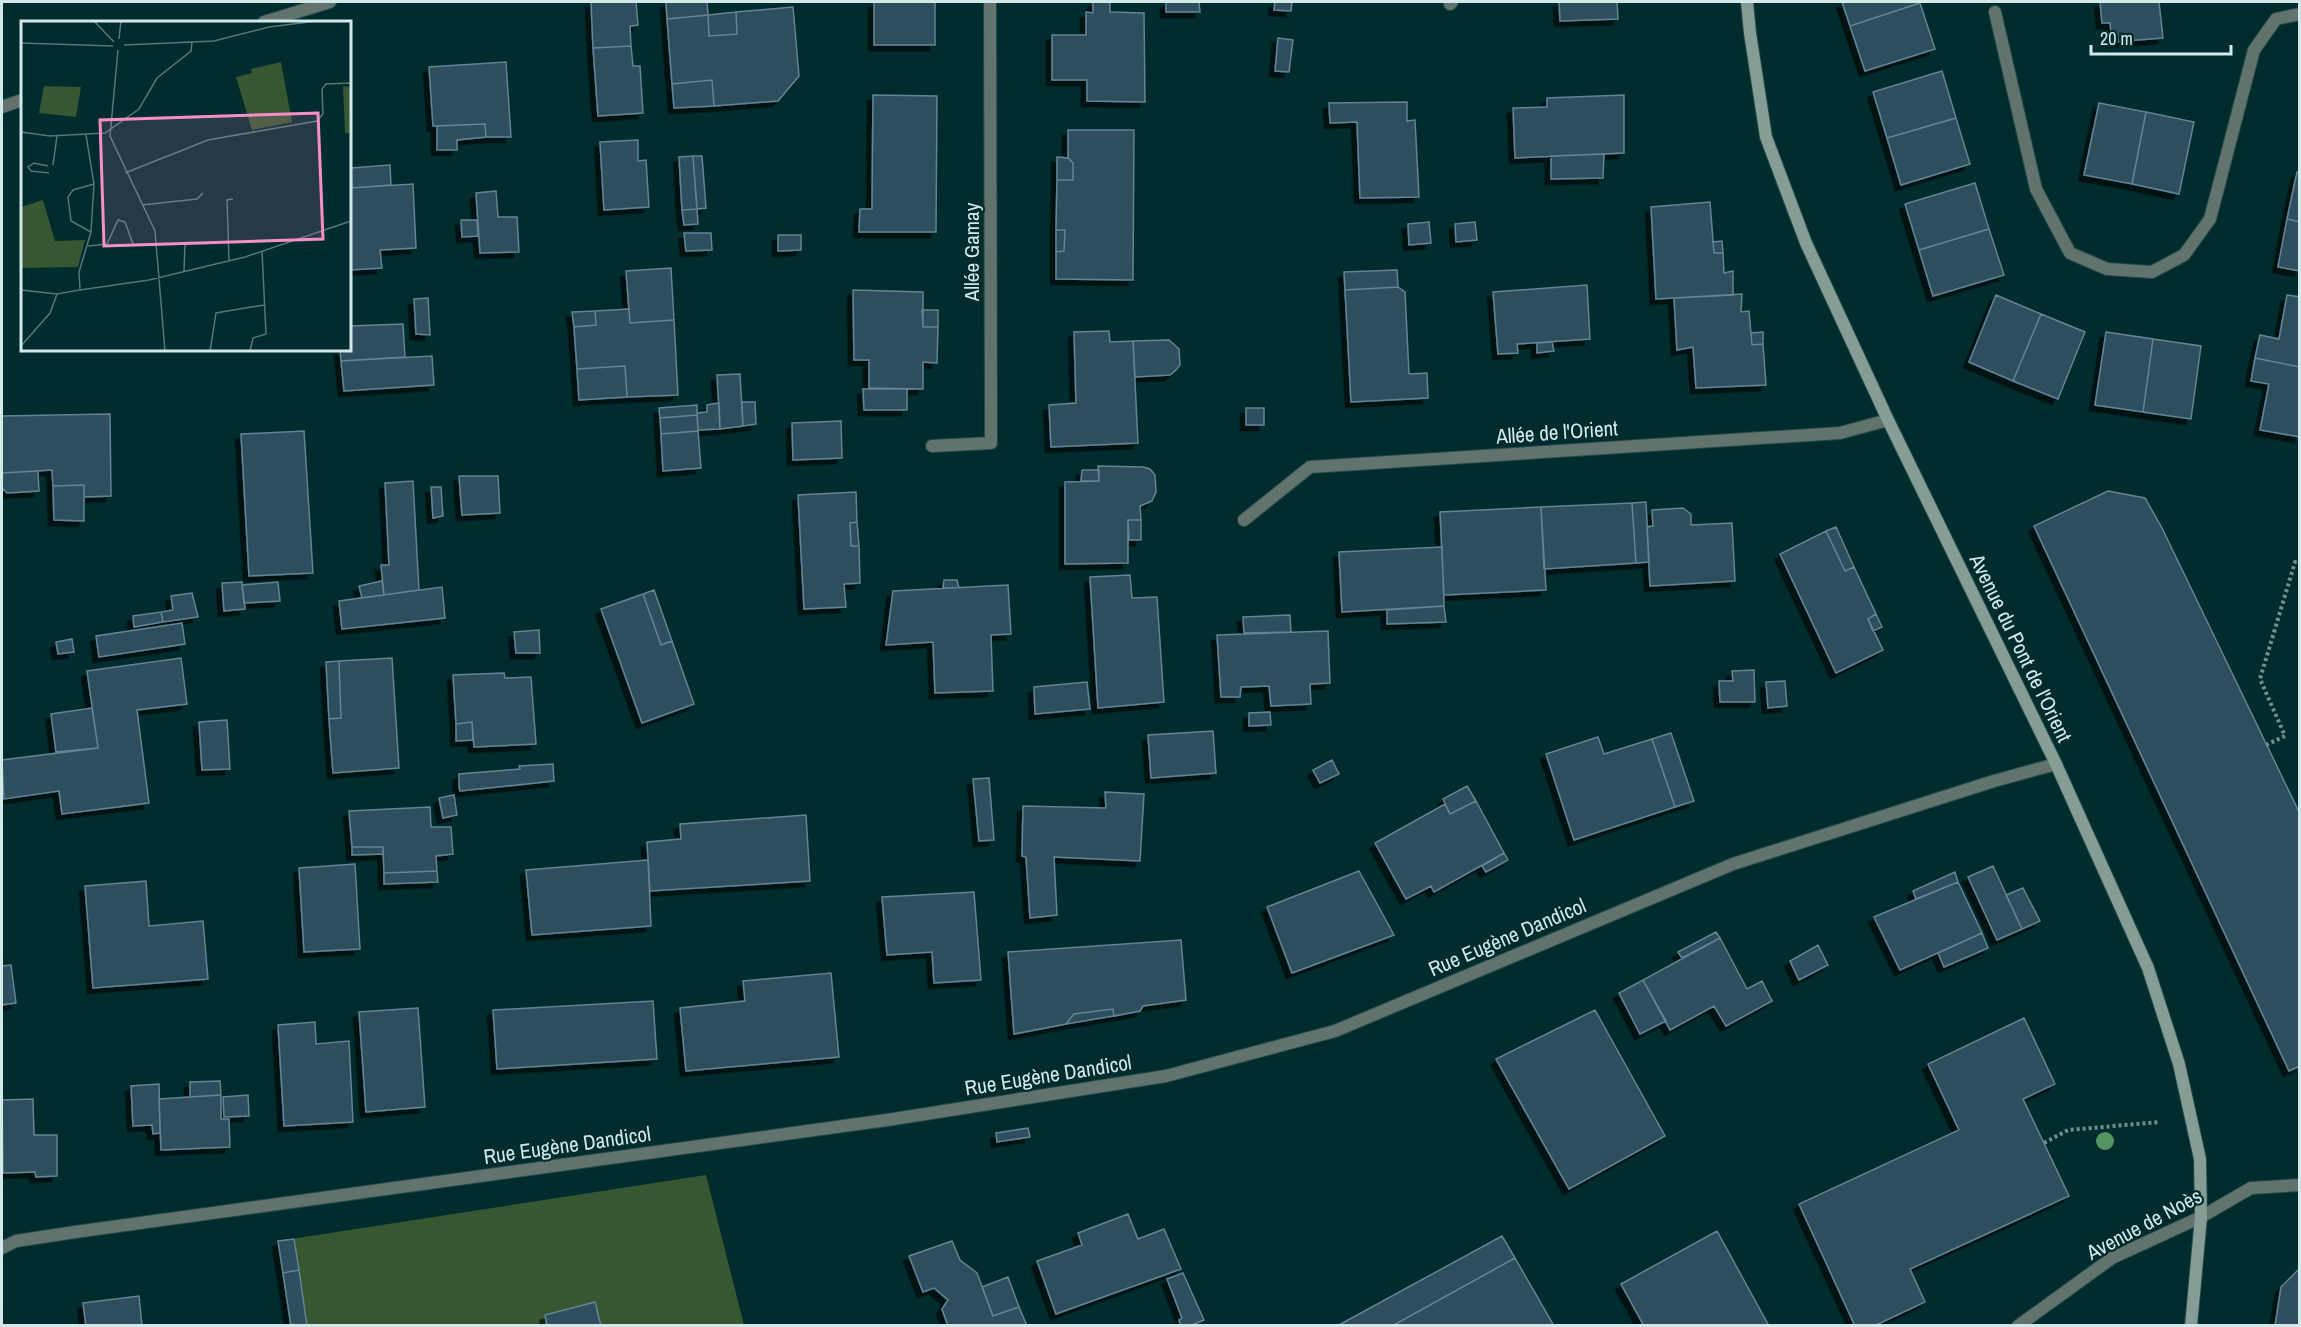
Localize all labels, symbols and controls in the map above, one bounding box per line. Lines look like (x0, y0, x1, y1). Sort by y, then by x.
scale bar (2091, 18, 2230, 56)
inset map (21, 21, 351, 351)
text: 20 m (2100, 26, 2133, 51)
street label: Allée Gamay (957, 202, 986, 302)
street label: Allée de l'Orient (1494, 413, 1619, 451)
street label: Avenue du Pont de l'Orient (1962, 548, 2079, 747)
street label: Rue Eugène Dandicol (1424, 891, 1590, 983)
street label: Rue Eugène Dandicol (963, 1048, 1133, 1102)
street label: Rue Eugène Dandicol (482, 1119, 652, 1171)
street label: Avenue de Noès (2080, 1181, 2207, 1267)

